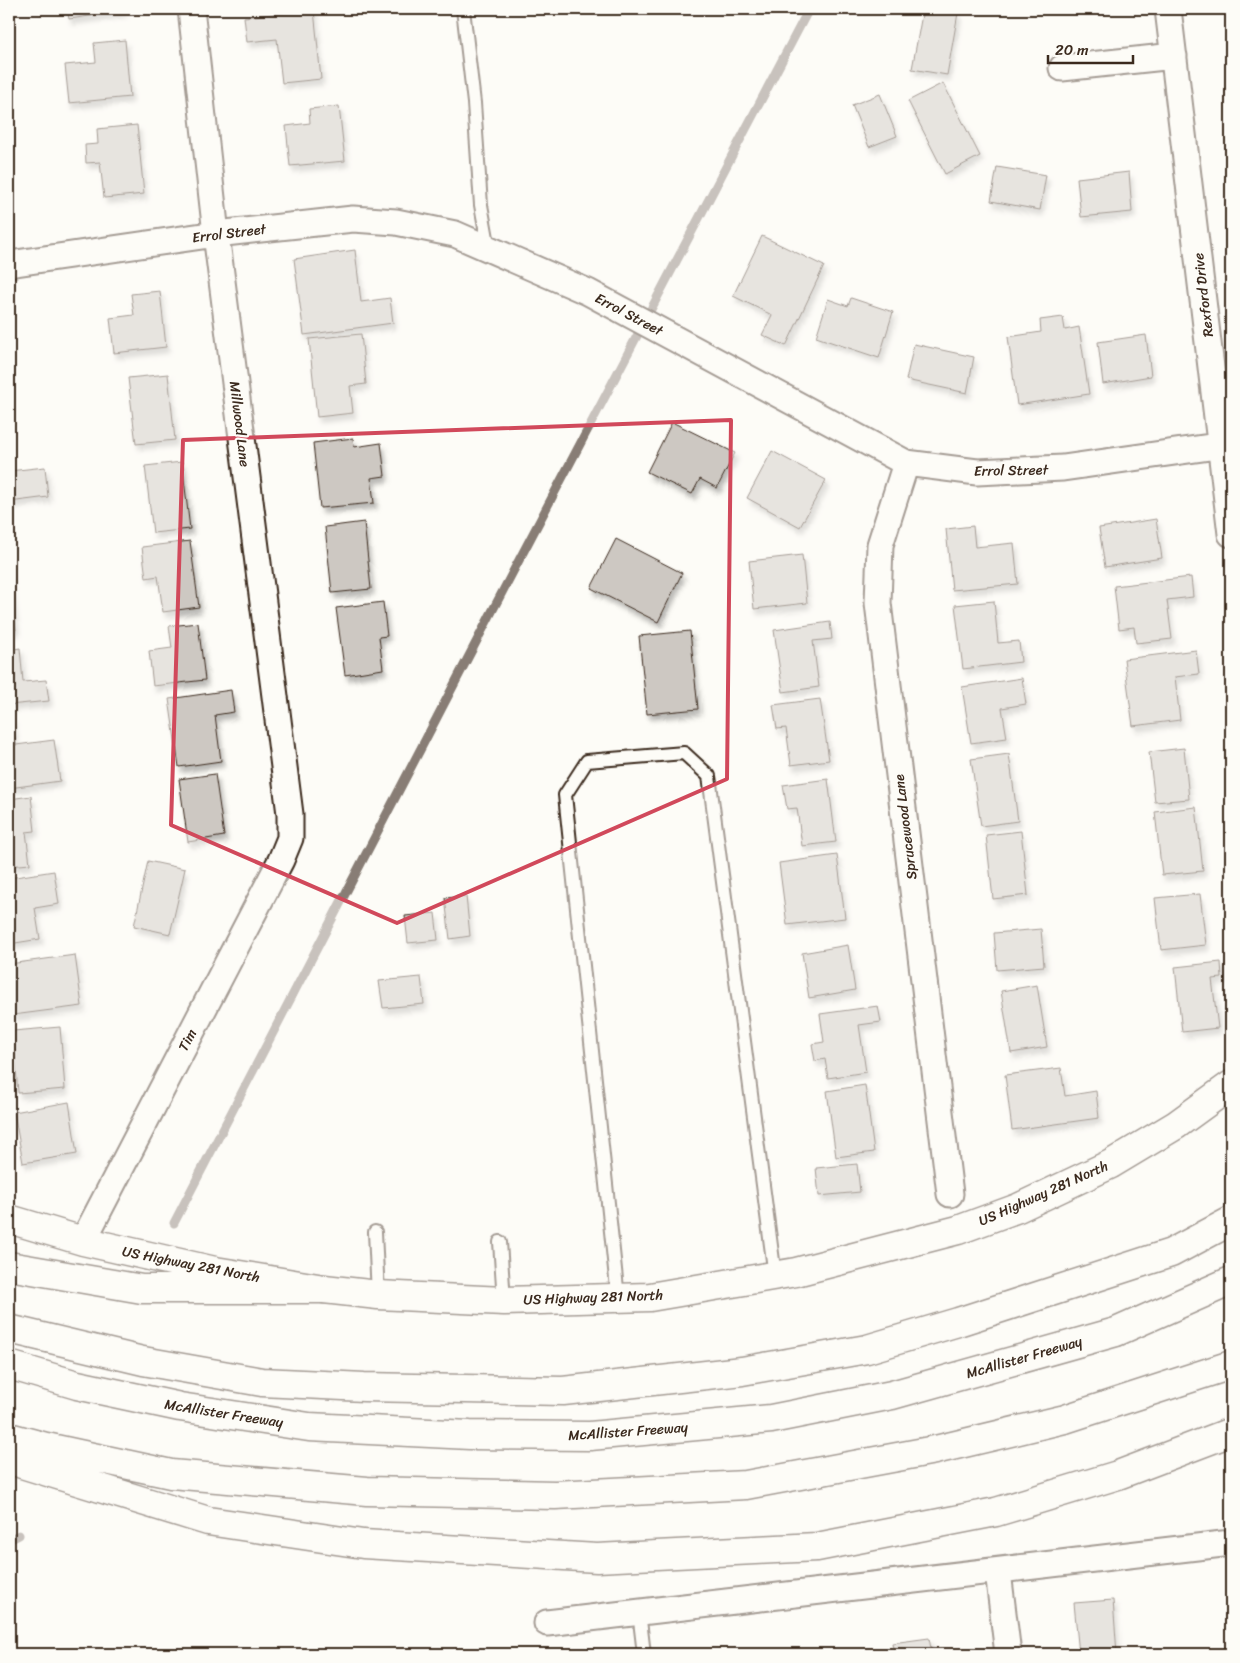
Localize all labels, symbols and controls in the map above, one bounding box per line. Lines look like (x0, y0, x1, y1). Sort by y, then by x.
scale bar (1048, 32, 1132, 64)
text: 20 m (1055, 37, 1089, 63)
street label: Errol Street (191, 216, 269, 250)
street label: Rexford Drive (1186, 251, 1221, 338)
street label: Errol Street (590, 286, 669, 344)
street label: Millwood Lane (222, 380, 257, 468)
street label: Errol Street (974, 457, 1050, 484)
street label: Sprucewood Lane (887, 772, 924, 881)
street label: Tim (171, 1024, 204, 1056)
street label: US Highway 281 North (974, 1154, 1112, 1233)
street label: US Highway 281 North (120, 1239, 262, 1290)
street label: US Highway 281 North (523, 1283, 663, 1312)
street label: McAllister Freeway (963, 1329, 1086, 1386)
street label: McAllister Freeway (163, 1392, 286, 1435)
street label: McAllister Freeway (567, 1415, 689, 1448)

